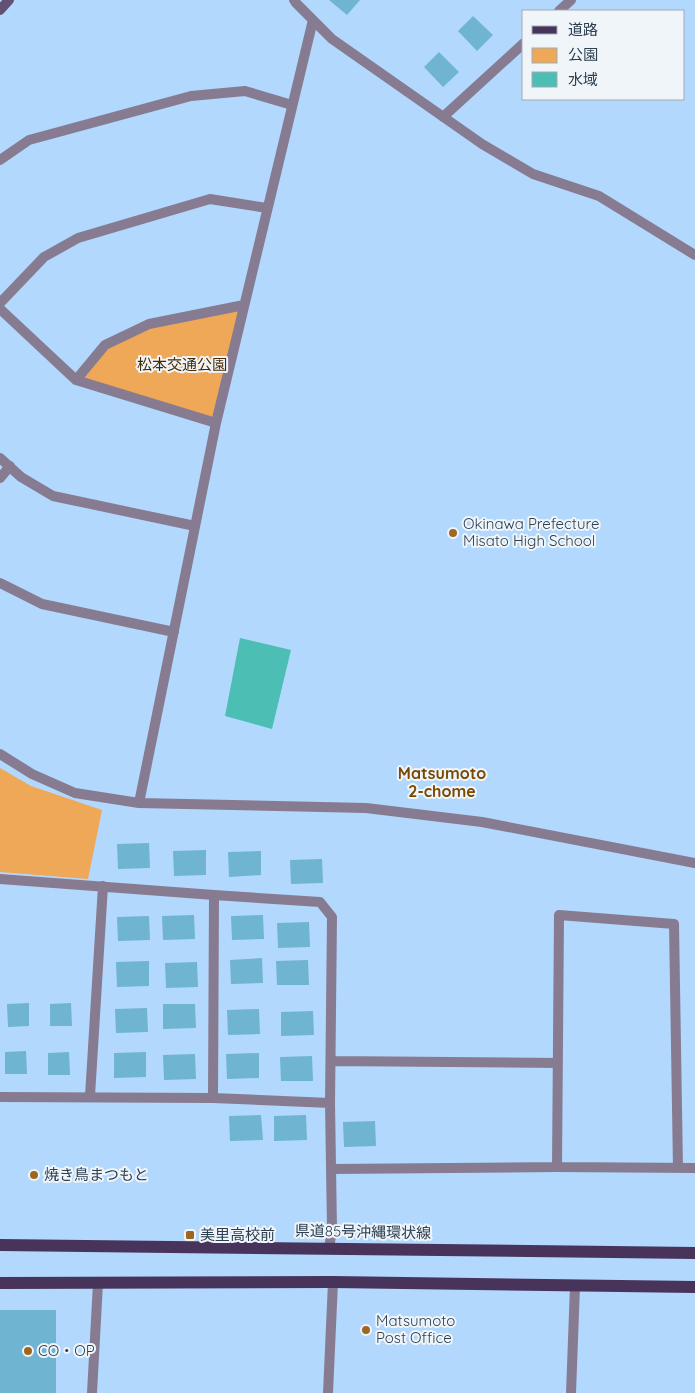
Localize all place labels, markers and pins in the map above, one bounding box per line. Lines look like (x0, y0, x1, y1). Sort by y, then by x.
place label: Okinawa Prefecture Misato High School (463, 514, 599, 550)
marker: Okinawa Prefecture Misato High School (447, 527, 459, 539)
place label: 焼き鳥まつもと (44, 1165, 149, 1184)
marker: 焼き鳥まつもと (28, 1169, 40, 1181)
place label: 美里高校前 (200, 1225, 275, 1244)
marker: 美里高校前 (184, 1229, 196, 1241)
place label: Matsumoto Post Office (376, 1311, 455, 1347)
marker: Matsumoto Post Office (360, 1324, 372, 1336)
place label: CO・OP (38, 1341, 95, 1360)
marker: CO・OP (22, 1345, 34, 1357)

